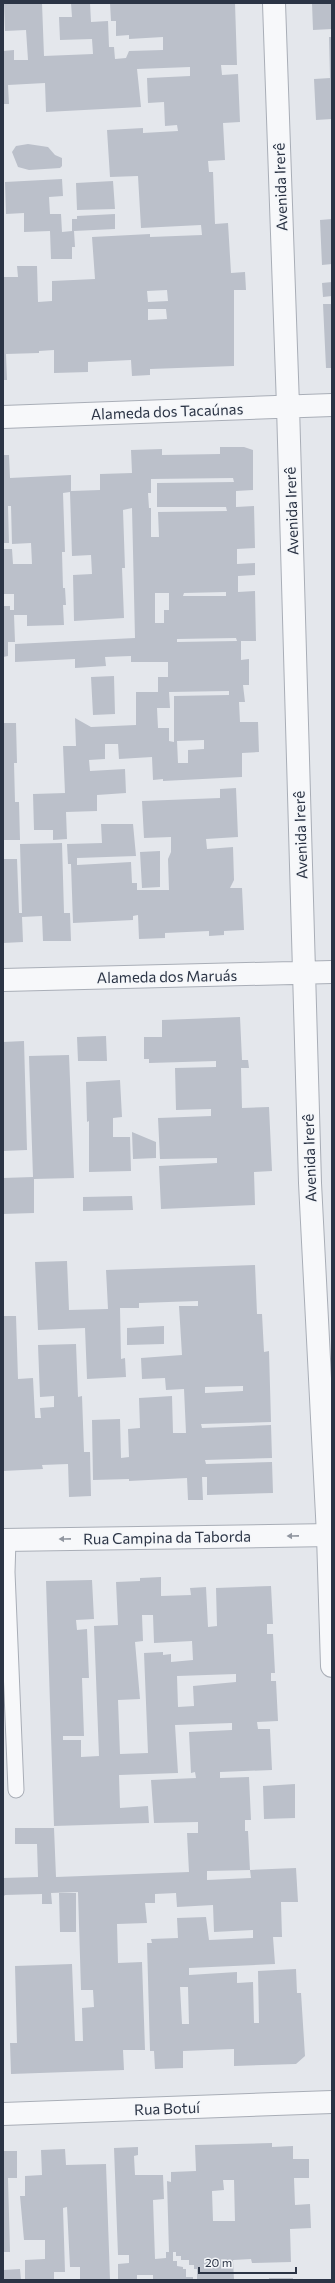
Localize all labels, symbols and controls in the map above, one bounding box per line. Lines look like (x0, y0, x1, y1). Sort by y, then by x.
street label: Avenida Irerê (269, 142, 291, 232)
street label: Alameda dos Tacaúnas (90, 399, 244, 423)
street label: Avenida Irerê (280, 466, 302, 556)
street label: Avenida Irerê (289, 790, 311, 880)
street label: Alameda dos Maruás (97, 966, 238, 986)
street label: Avenida Irerê (298, 1113, 320, 1203)
street label: Rua Campina da Taborda (83, 1527, 251, 1547)
one-way arrow (286, 1533, 299, 1539)
one-way arrow (58, 1536, 71, 1542)
street label: Rua Botuí (134, 2098, 201, 2118)
scale bar (199, 2249, 296, 2275)
text: 20 m (205, 2255, 232, 2269)

